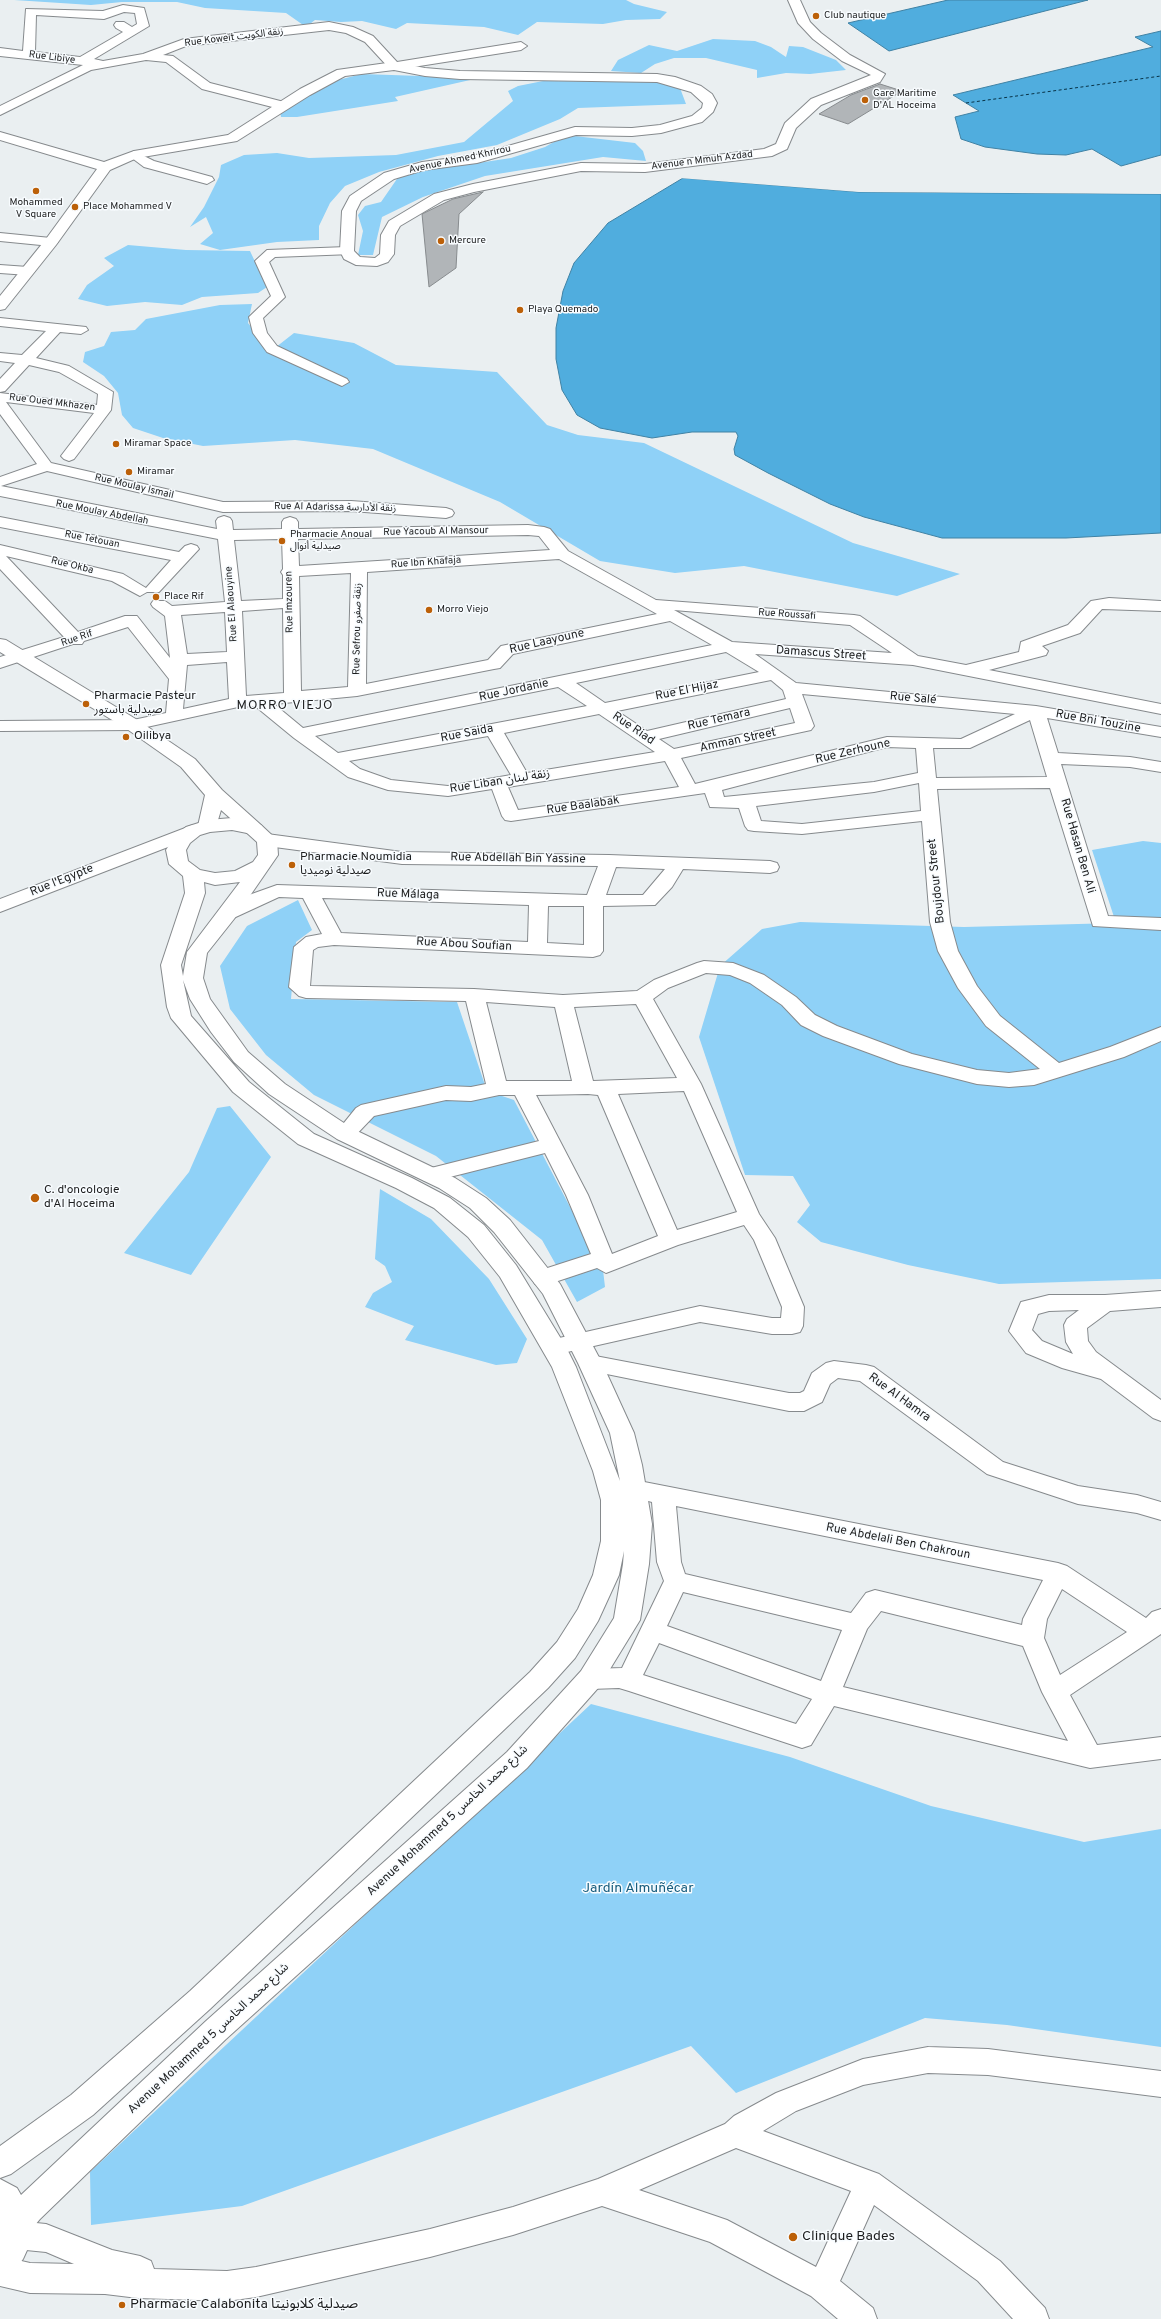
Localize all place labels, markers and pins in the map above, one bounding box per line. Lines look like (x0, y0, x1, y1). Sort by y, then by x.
place label: Club nautique (824, 10, 886, 22)
marker: Club nautique (811, 11, 821, 21)
place label: Gare Maritime D'AL Hoceima (873, 88, 936, 112)
marker: Gare Maritime D'AL Hoceima (860, 95, 870, 105)
marker: Mohammed V Square (31, 186, 41, 196)
place label: Mohammed V Square (9, 197, 63, 220)
place label: Place Mohammed V (83, 201, 172, 213)
marker: Place Mohammed V (70, 202, 80, 212)
place label: Mercure (449, 235, 486, 247)
marker: Mercure (436, 236, 446, 246)
place label: Playa Quemado (528, 304, 598, 316)
marker: Playa Quemado (515, 305, 525, 315)
place label: Miramar Space (124, 438, 191, 450)
marker: Miramar Space (111, 439, 121, 449)
place label: Miramar (137, 466, 174, 478)
marker: Miramar (124, 467, 134, 477)
place label: Pharmacie Anoual صيدلية أنوال (290, 529, 372, 552)
marker: Pharmacie Anoual صيدلية أنوال (277, 536, 287, 546)
place label: Place Rif (164, 591, 204, 603)
marker: Place Rif (151, 592, 161, 602)
place label: Morro Viejo (437, 604, 489, 616)
marker: Morro Viejo (424, 605, 434, 615)
place label: Pharmacie Pasteur صيدلية باستور (94, 690, 196, 718)
marker: Pharmacie Pasteur صيدلية باستور (81, 699, 91, 709)
place label: Oilibya (134, 730, 171, 744)
marker: Oilibya (121, 732, 131, 742)
place label: Pharmacie Noumidia صيدلية نوميديا (300, 851, 412, 879)
marker: Pharmacie Noumidia صيدلية نوميديا (287, 860, 297, 870)
place label: C. d'oncologie d'Al Hoceima (44, 1184, 119, 1212)
marker: C. d'oncologie d'Al Hoceima (29, 1192, 41, 1204)
place label: Clinique Bades (802, 2229, 895, 2245)
marker: Clinique Bades (787, 2231, 799, 2243)
place label: Pharmacie Calabonita صيدلية كلابونيتا (130, 2297, 358, 2313)
marker: Pharmacie Calabonita صيدلية كلابونيتا (117, 2300, 127, 2310)

